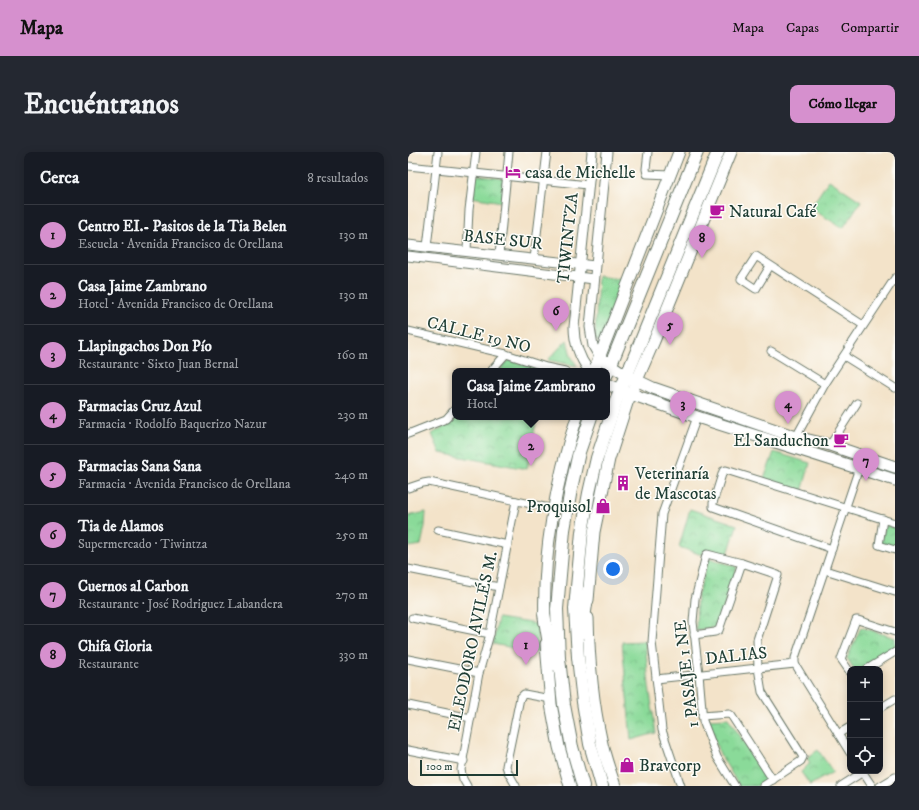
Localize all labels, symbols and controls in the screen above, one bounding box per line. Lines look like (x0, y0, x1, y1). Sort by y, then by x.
text: Mapa (20, 17, 63, 40)
text: Mapa (732, 19, 764, 37)
text: Capas (786, 19, 819, 37)
text: Compartir (841, 19, 899, 37)
button: Cómo llegar (790, 85, 895, 123)
text: Encuéntranos (24, 87, 179, 122)
place label: casa de Michelle (525, 162, 636, 184)
hotel icon: casa de Michelle (504, 163, 522, 181)
text: Cerca (40, 167, 79, 189)
text: 8 resultados (307, 170, 368, 186)
street label: TIWINTZA (552, 192, 584, 285)
place label: Natural Café (729, 201, 817, 223)
cafe icon: Natural Café (708, 202, 726, 220)
text: Centro EI.- Pasitos de la Tia Belen (78, 217, 287, 236)
street label: BASE SUR (462, 225, 544, 255)
pin: 8 (689, 225, 715, 258)
text: 1 (51, 227, 55, 243)
text: 130 m (339, 227, 368, 243)
text: Escuela · Avenida Francisco de Orellana (78, 236, 283, 252)
text: Casa Jaime Zambrano (78, 277, 207, 296)
text: 2 (50, 287, 56, 303)
text: 130 m (339, 287, 368, 303)
text: Hotel · Avenida Francisco de Orellana (78, 296, 273, 312)
pin: 6 (543, 298, 569, 331)
street label: CALLE 19 NO (424, 311, 533, 359)
pin: 5 (657, 312, 683, 345)
text: Llapingachos Don Pío (78, 337, 212, 356)
text: 3 (51, 347, 55, 363)
text: 160 m (337, 347, 368, 363)
text: Restaurante · Sixto Juan Bernal (78, 356, 238, 372)
popup (452, 368, 610, 420)
text: Casa Jaime Zambrano (467, 377, 595, 396)
pin: 3 (670, 391, 696, 424)
pin: 4 (775, 391, 801, 424)
text: Hotel (467, 396, 497, 412)
text: Farmacias Cruz Azul (78, 397, 202, 416)
text: 4 (49, 407, 57, 423)
text: 230 m (337, 407, 368, 423)
text: Farmacia · Rodolfo Baquerizo Nazur (78, 416, 267, 432)
place label: El Sanduchon (733, 430, 829, 452)
cafe icon: El Sanduchon (832, 431, 850, 449)
pin: 2 (518, 433, 544, 466)
pin: 7 (853, 448, 879, 481)
text: Farmacias Sana Sana (78, 457, 201, 476)
place label: Veterinaría de Mascotas (634, 463, 717, 505)
text: 5 (50, 467, 56, 483)
text: 240 m (335, 467, 368, 483)
building icon: Veterinaría de Mascotas (614, 474, 632, 492)
text: Farmacia · Avenida Francisco de Orellana (78, 476, 291, 492)
place label: Proquisol (527, 496, 591, 518)
shop icon: Proquisol (594, 497, 612, 515)
text: Tia de Alamos (78, 517, 164, 536)
text: 6 (50, 527, 56, 543)
text: 250 m (336, 527, 368, 543)
text: Supermercado · Tiwintza (78, 536, 207, 552)
street label: ELEODORO AVILÉS M. (443, 549, 503, 734)
your location (603, 559, 623, 579)
text: Cuernos al Carbon (78, 577, 189, 596)
text: 7 (50, 587, 56, 603)
text: 270 m (336, 587, 368, 603)
text: Restaurante · José Rodriguez Labandera (78, 596, 283, 612)
street label: 1 PASAJE 1 NE (669, 619, 704, 729)
pin: 1 (513, 632, 539, 665)
text: Chifa Gloria (78, 637, 152, 656)
street label: DALIAS (704, 642, 768, 670)
text: 8 (50, 647, 56, 663)
text: 330 m (339, 647, 368, 663)
text: Restaurante (78, 656, 139, 672)
map controls (847, 666, 883, 774)
button: + (847, 666, 883, 702)
button: − (847, 702, 883, 738)
button: locate (847, 738, 883, 774)
place label: Bravcorp (639, 755, 701, 777)
shop icon: Bravcorp (618, 756, 636, 774)
scale bar (420, 758, 518, 777)
text: 100 m (426, 760, 452, 774)

